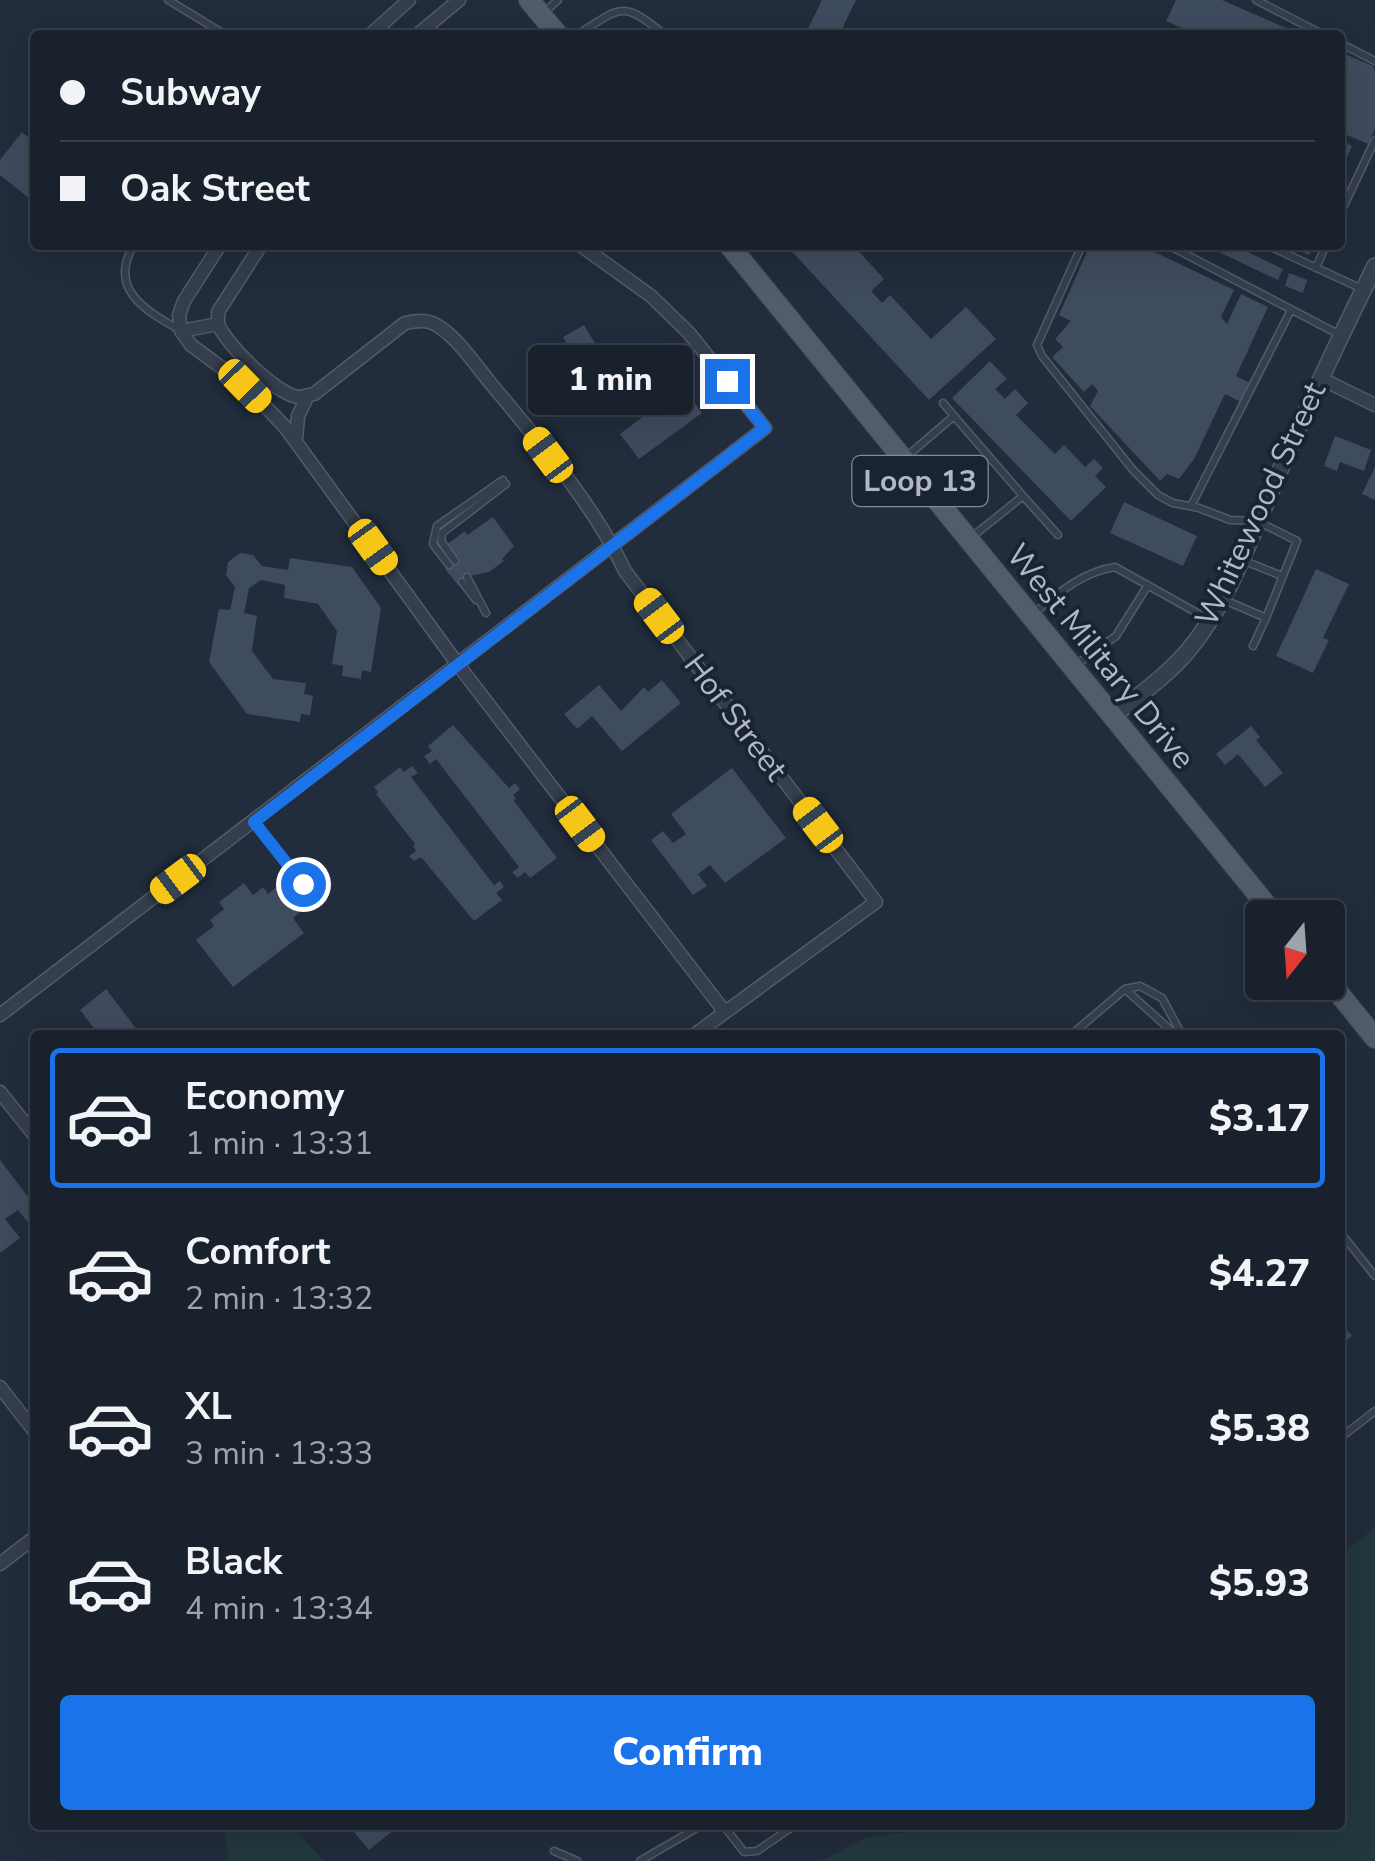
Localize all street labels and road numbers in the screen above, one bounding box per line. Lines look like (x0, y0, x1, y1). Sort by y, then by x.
street label: Whitewood Street (1185, 374, 1336, 633)
road number: Loop 13 (852, 456, 988, 506)
street label: West Military Drive (996, 535, 1205, 778)
street label: Hof Street (674, 645, 798, 790)

